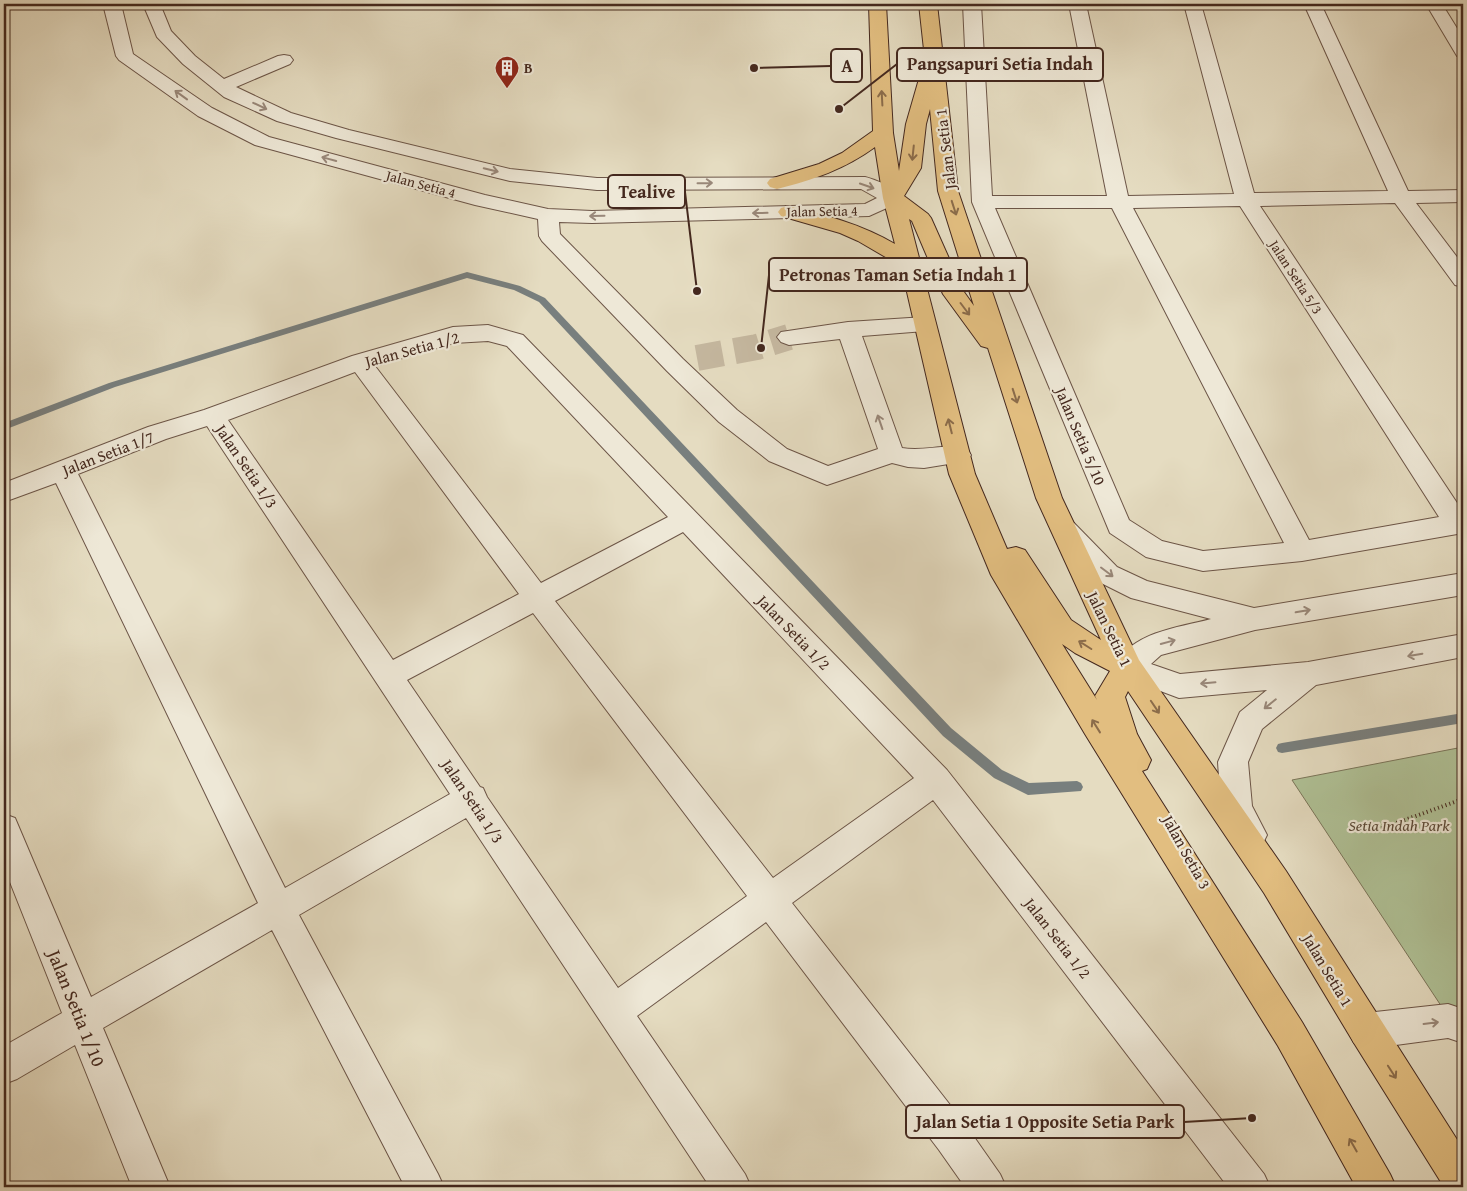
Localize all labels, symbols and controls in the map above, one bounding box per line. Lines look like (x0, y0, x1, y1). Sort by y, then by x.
callout: Pangsapuri Setia Indah (897, 48, 1103, 81)
callout: A (831, 49, 862, 82)
text: Pangsapuri Setia Indah (907, 50, 1093, 77)
text: A (841, 52, 853, 79)
building icon: B (494, 55, 520, 89)
place label: B (524, 58, 533, 78)
one-way arrow (175, 89, 188, 100)
one-way arrow (877, 90, 886, 106)
one-way arrow (252, 102, 267, 111)
street label: Jalan Setia 1 (928, 107, 962, 193)
one-way arrow (908, 145, 918, 161)
one-way arrow (321, 153, 337, 163)
street label: Jalan Setia 4 (382, 165, 458, 203)
one-way arrow (483, 166, 499, 176)
callout: Tealive (608, 175, 685, 208)
text: Tealive (619, 178, 676, 205)
one-way arrow (697, 179, 713, 188)
one-way arrow (859, 181, 875, 191)
street label: Jalan Setia 4 (784, 200, 858, 222)
one-way arrow (949, 200, 959, 216)
one-way arrow (752, 208, 768, 218)
one-way arrow (589, 211, 606, 221)
street label: Jalan Setia 5/3 (1263, 234, 1327, 318)
callout: Petronas Taman Setia Indah 1 (769, 258, 1027, 291)
text: Petronas Taman Setia Indah 1 (779, 261, 1017, 288)
one-way arrow (960, 302, 971, 315)
street label: Jalan Setia 1/2 (360, 325, 462, 374)
street label: Jalan Setia 5/10 (1049, 381, 1113, 489)
one-way arrow (1011, 388, 1020, 403)
one-way arrow (875, 415, 884, 430)
street label: Jalan Setia 1/3 (209, 418, 284, 513)
one-way arrow (945, 419, 954, 435)
street label: Jalan Setia 1/7 (57, 424, 158, 482)
one-way arrow (1100, 567, 1114, 577)
street label: Jalan Setia 1 (1080, 585, 1139, 671)
street label: Jalan Setia 1/2 (750, 587, 836, 675)
one-way arrow (1294, 606, 1310, 616)
one-way arrow (1160, 637, 1176, 646)
one-way arrow (1078, 639, 1092, 649)
one-way arrow (1408, 650, 1424, 660)
one-way arrow (1200, 679, 1216, 688)
one-way arrow (1264, 699, 1277, 710)
one-way arrow (1150, 700, 1160, 714)
one-way arrow (1091, 719, 1101, 733)
street label: Jalan Setia 1/3 (435, 753, 510, 848)
street label: Jalan Setia 3 (1156, 809, 1217, 893)
park label: Setia Indah Park (1349, 813, 1450, 837)
street label: Jalan Setia 1/2 (1018, 891, 1097, 983)
street label: Jalan Setia 1 (1296, 927, 1359, 1011)
street label: Jalan Setia 1/10 (40, 943, 113, 1071)
one-way arrow (1423, 1018, 1439, 1028)
one-way arrow (1387, 1065, 1397, 1079)
callout: Jalan Setia 1 Opposite Setia Park (906, 1105, 1184, 1138)
text: Jalan Setia 1 Opposite Setia Park (913, 1108, 1175, 1135)
one-way arrow (1348, 1138, 1358, 1153)

